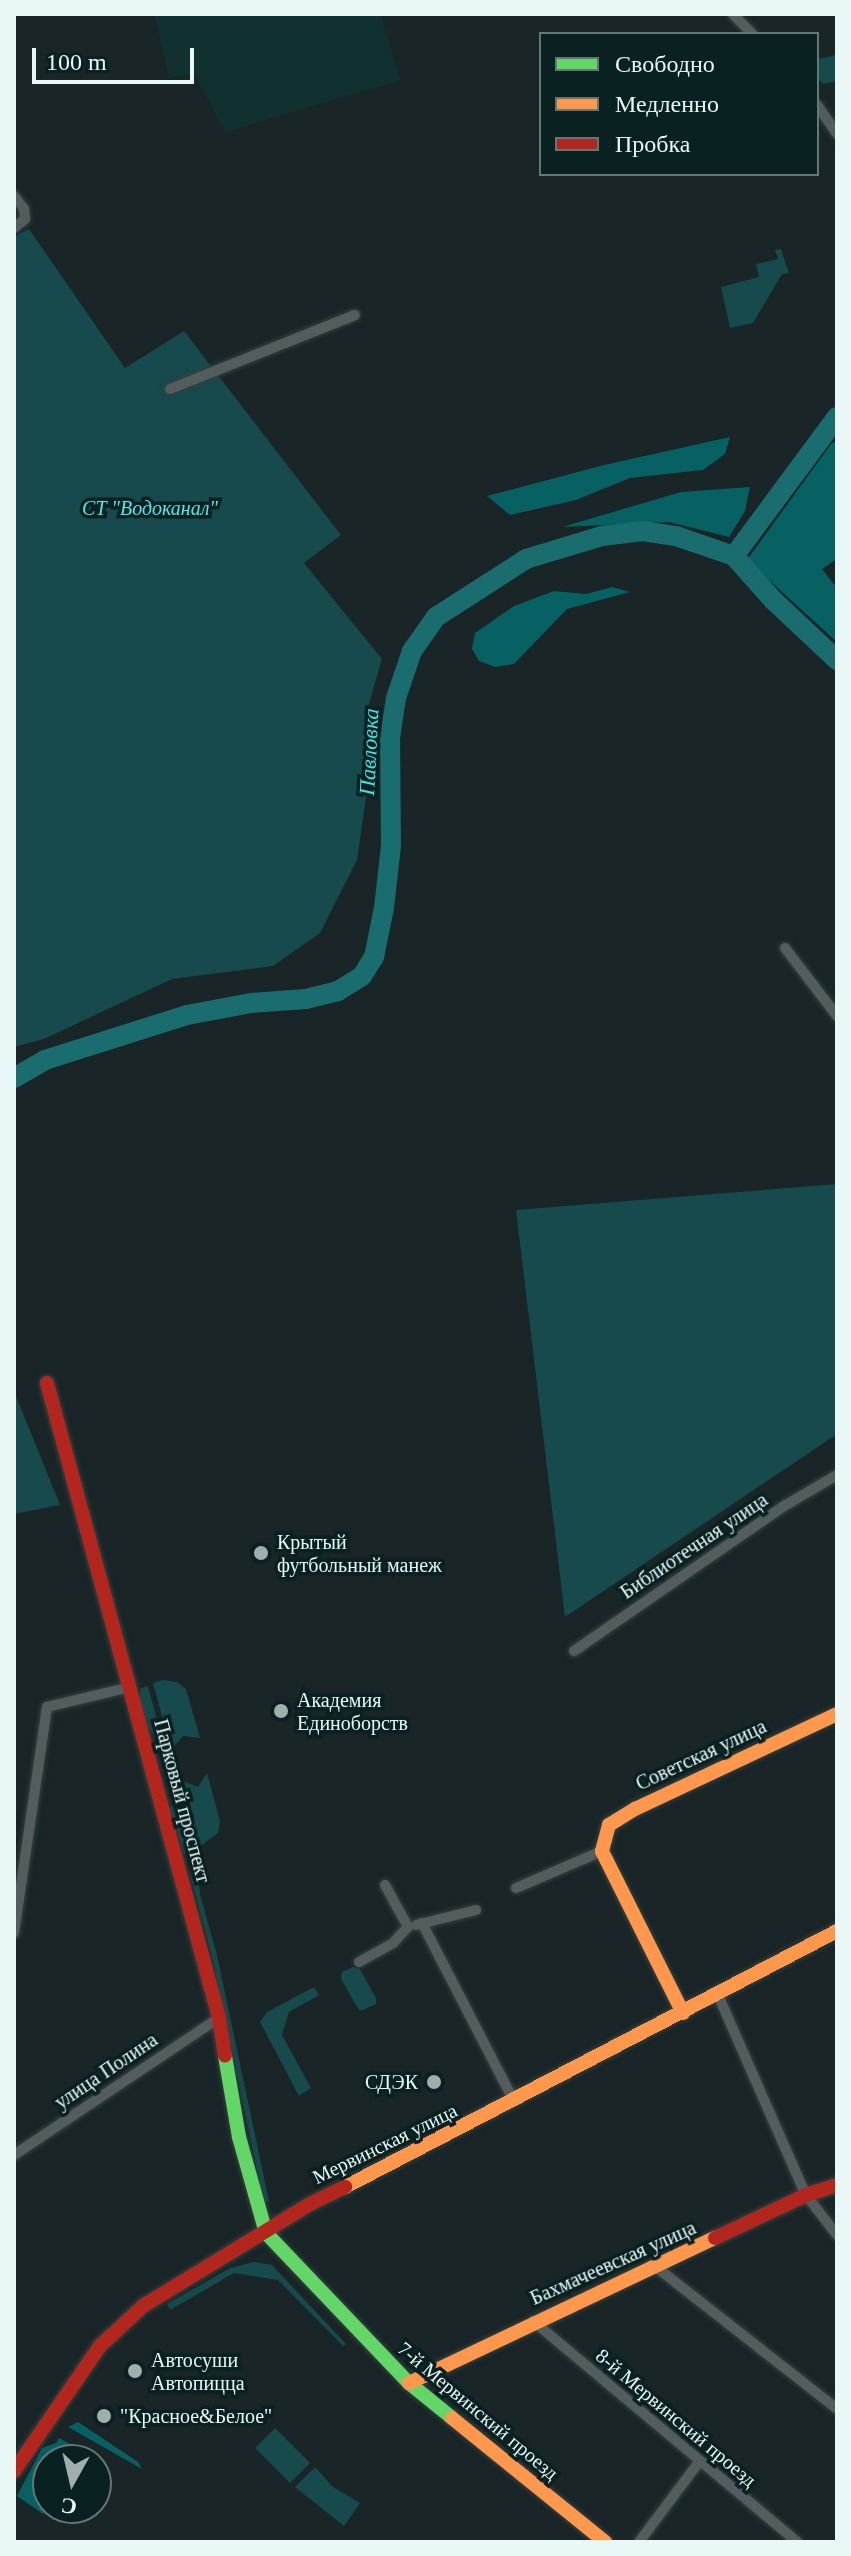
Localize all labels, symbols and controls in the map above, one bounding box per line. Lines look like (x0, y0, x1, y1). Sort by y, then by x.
scale bar (36, 32, 198, 82)
legend (539, 32, 819, 176)
text: 100 m (46, 49, 107, 75)
text: Свободно (615, 51, 715, 77)
text: Медленно (615, 91, 719, 117)
text: Пробка (615, 131, 691, 157)
park label: СТ "Водоканал" (82, 496, 218, 520)
water label: Павловка (354, 708, 384, 796)
street label: Библиотечная улица (616, 1488, 772, 1604)
place label: Крытый футбольный манеж (277, 1530, 442, 1577)
marker: Крытый футбольный манеж (252, 1544, 270, 1562)
place label: Академия Единоборств (297, 1688, 408, 1735)
marker: Академия Единоборств (272, 1702, 290, 1720)
street label: Советская улица (632, 1714, 770, 1796)
street label: Парковый проспект (149, 1717, 215, 1885)
street label: улица Полина (50, 2028, 162, 2114)
place label: СДЭК (365, 2070, 418, 2094)
marker: СДЭК (425, 2073, 443, 2091)
street label: Мервинская улица (309, 2099, 461, 2189)
street label: Бахмачеевская улица (526, 2216, 700, 2310)
street label: 7-й Мервинский проезд (393, 2337, 563, 2485)
street label: 8-й Мервинский проезд (591, 2344, 761, 2492)
place label: Автосуши Автопицца (151, 2348, 245, 2395)
marker: Автосуши Автопицца (126, 2362, 144, 2380)
place label: "Красное&Белое" (120, 2404, 272, 2428)
marker: "Красное&Белое" (95, 2407, 113, 2425)
north arrow (32, 2444, 112, 2524)
text: С (59, 2493, 78, 2520)

